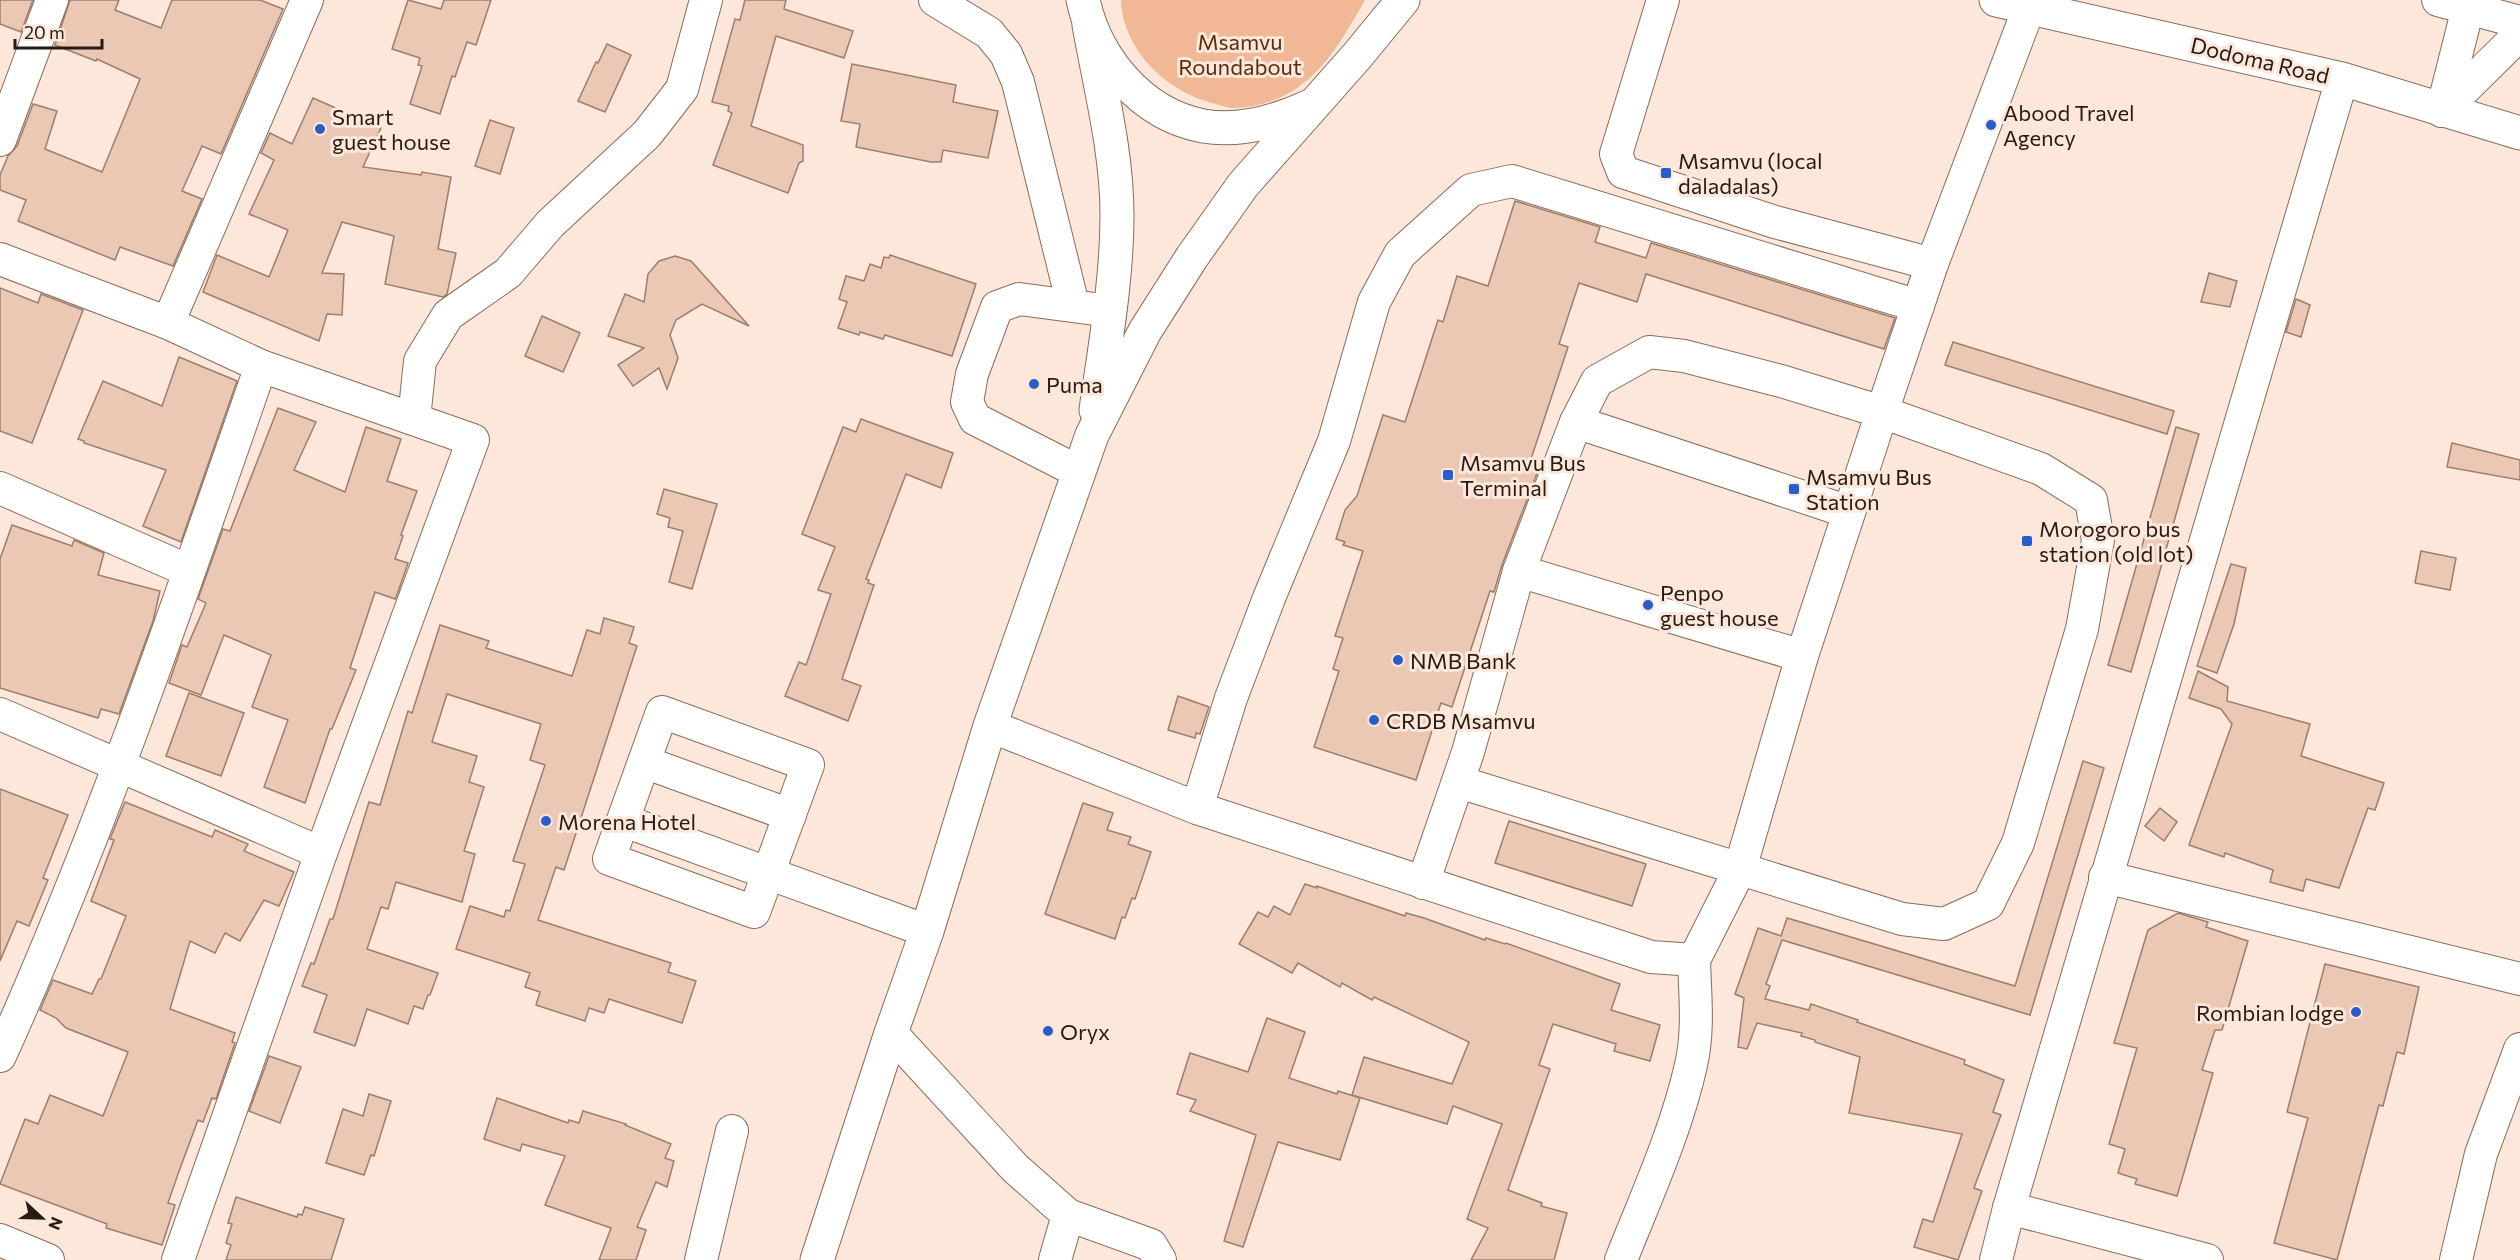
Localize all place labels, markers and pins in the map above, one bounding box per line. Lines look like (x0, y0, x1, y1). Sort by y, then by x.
place label: Abood Travel Agency (2003, 99, 2135, 151)
place label: Smart guest house (332, 103, 451, 155)
marker: Abood Travel Agency (1984, 118, 1998, 132)
marker: Smart guest house (313, 122, 327, 136)
place label: Msamvu (local daladalas) (1678, 147, 1823, 199)
marker: Msamvu (local daladalas) (1659, 166, 1673, 180)
place label: Puma (1046, 371, 1103, 398)
marker: Puma (1027, 377, 1041, 391)
place label: Msamvu Bus Terminal (1460, 449, 1586, 501)
place label: Msamvu Bus Station (1806, 463, 1932, 515)
marker: Msamvu Bus Terminal (1441, 468, 1455, 482)
marker: Msamvu Bus Station (1787, 482, 1801, 496)
place label: Morogoro bus station (old lot) (2039, 515, 2194, 567)
marker: Morogoro bus station (old lot) (2020, 534, 2034, 548)
place label: Penpo guest house (1660, 579, 1779, 631)
marker: Penpo guest house (1641, 598, 1655, 612)
place label: NMB Bank (1410, 647, 1516, 674)
marker: NMB Bank (1391, 653, 1405, 667)
place label: CRDB Msamvu (1386, 707, 1536, 734)
marker: CRDB Msamvu (1367, 713, 1381, 727)
place label: Morena Hotel (558, 808, 696, 835)
marker: Morena Hotel (539, 814, 553, 828)
place label: Rombian lodge (2196, 999, 2344, 1026)
marker: Rombian lodge (2349, 1005, 2363, 1019)
place label: Oryx (1060, 1018, 1110, 1045)
marker: Oryx (1041, 1024, 1055, 1038)

